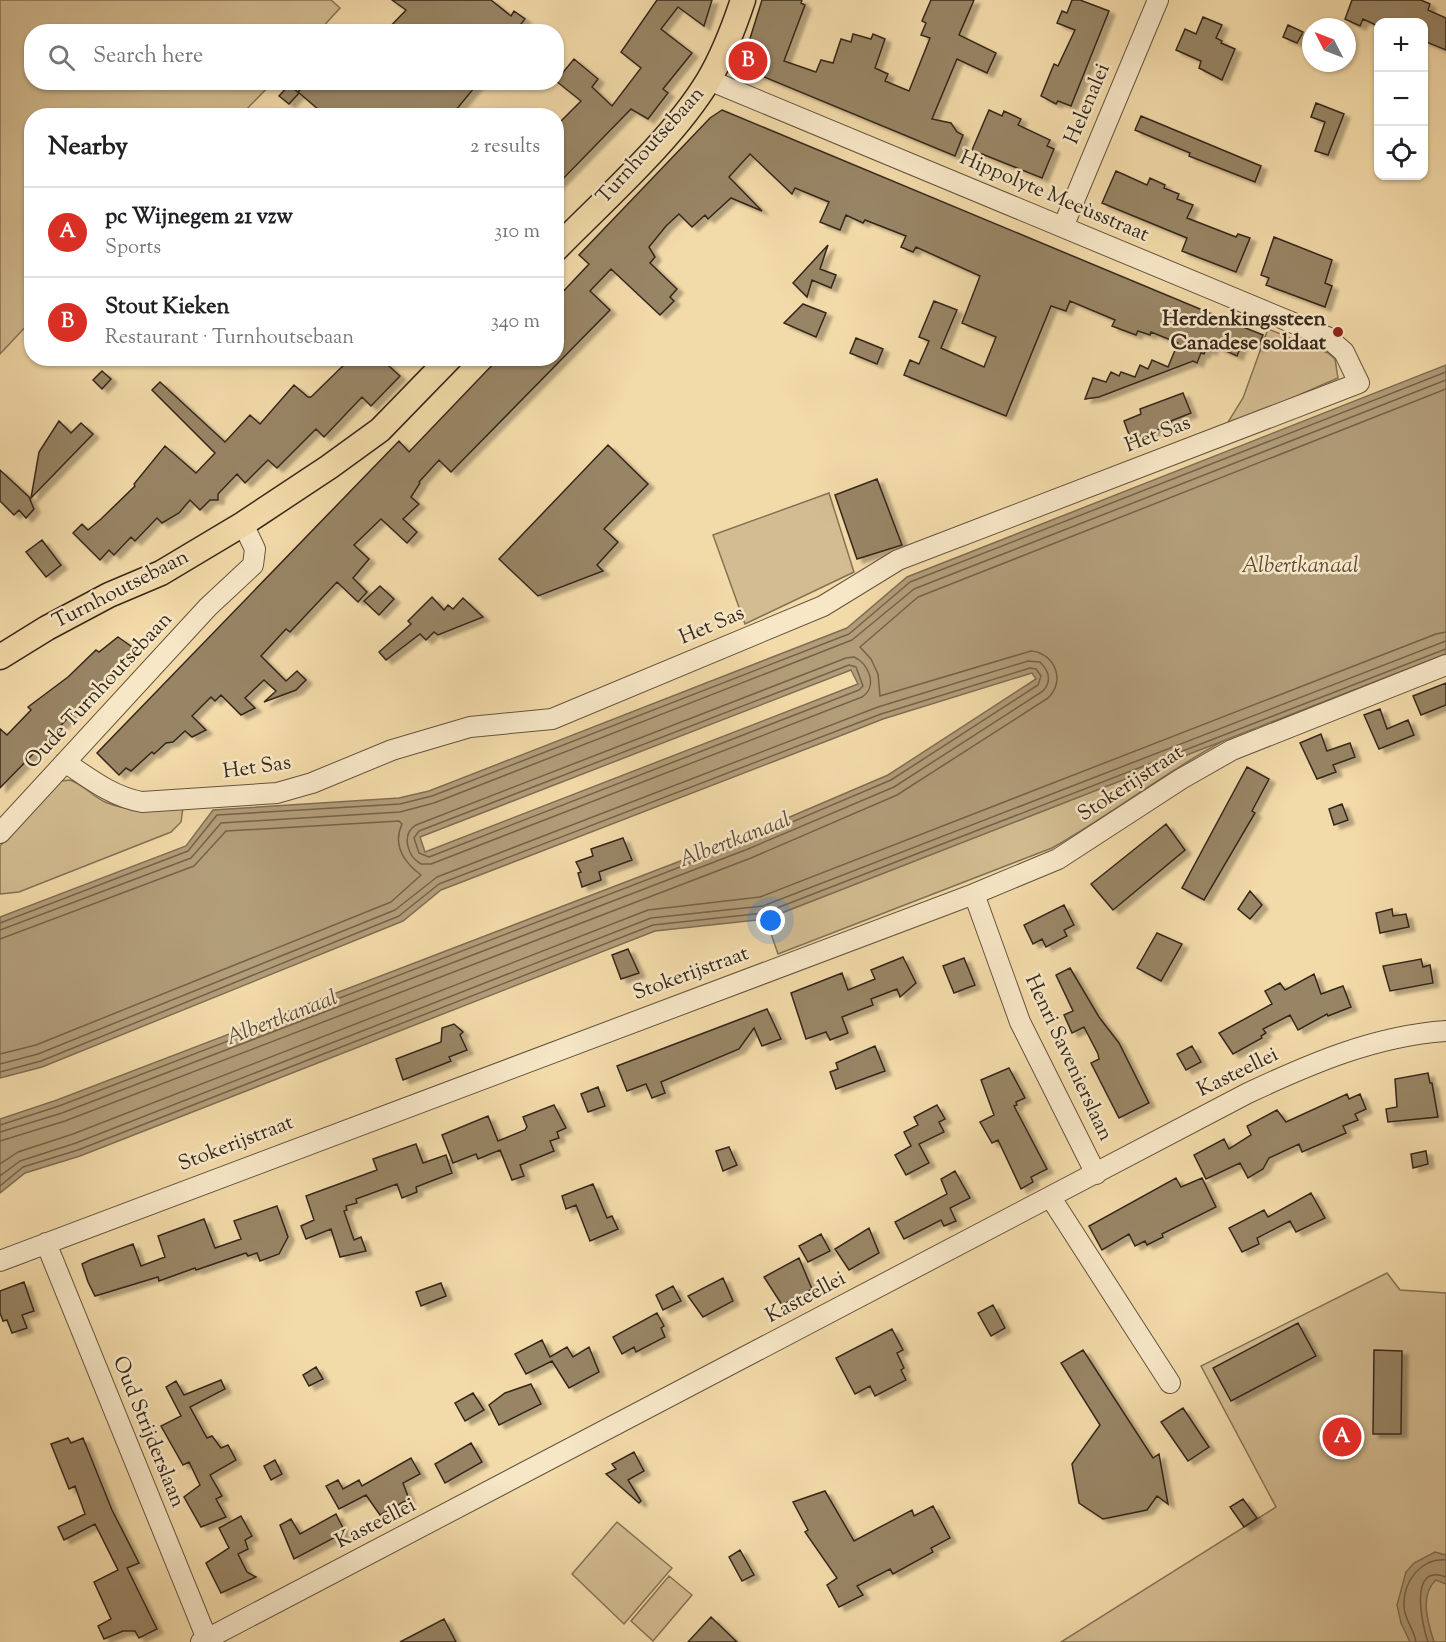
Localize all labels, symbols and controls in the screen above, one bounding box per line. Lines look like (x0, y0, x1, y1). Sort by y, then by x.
north arrow (1302, 18, 1356, 72)
map controls (1374, 18, 1428, 180)
button: + (1374, 18, 1428, 72)
search box (24, 24, 564, 90)
pin: B (728, 38, 768, 84)
icon: search (45, 41, 78, 74)
text: Search here (93, 41, 203, 73)
street label: Helenalei (1058, 59, 1118, 149)
button: − (1374, 72, 1428, 126)
street label: Turnhoutsebaan (590, 80, 712, 212)
button: locate (1374, 126, 1428, 180)
text: Nearby (48, 129, 128, 166)
text: 2 results (470, 133, 540, 162)
street label: Hippolyte Meeùsstraat (955, 144, 1153, 250)
text: pc Wijnegem 21 vzw (105, 202, 293, 234)
text: A (59, 218, 76, 247)
text: 310 m (494, 218, 540, 247)
text: Sports (105, 234, 161, 263)
text: Stout Kieken (105, 292, 230, 324)
place label: Herdenkingssteen Canadese soldaat (1162, 305, 1327, 359)
text: B (61, 308, 74, 337)
text: 340 m (491, 308, 540, 337)
text: Restaurant · Turnhoutsebaan (105, 324, 354, 353)
marker: Herdenkingssteen Canadese soldaat (1331, 325, 1345, 339)
street label: Het Sas (1121, 409, 1195, 461)
street label: Turnhoutsebaan (48, 543, 194, 637)
water label: Albertkanaal (1241, 551, 1359, 583)
street label: Het Sas (675, 599, 749, 653)
street label: Oude Turnhoutsebaan (18, 606, 180, 776)
street label: Stokerijstraat (1072, 738, 1190, 830)
street label: Het Sas (221, 748, 293, 788)
water label: Albertkanaal (674, 805, 796, 877)
your location (756, 906, 785, 935)
street label: Stokerijstraat (629, 939, 753, 1009)
street label: Henri Savenierslaan (1016, 970, 1120, 1146)
water label: Albertkanaal (221, 983, 343, 1055)
street label: Kasteellei (1192, 1040, 1284, 1106)
street label: Stokerijstraat (174, 1108, 298, 1180)
street label: Kasteellei (761, 1264, 852, 1332)
street label: Oud Strijderslaan (104, 1352, 192, 1512)
pin: A (1322, 1414, 1362, 1460)
street label: Kasteellei (330, 1491, 422, 1557)

